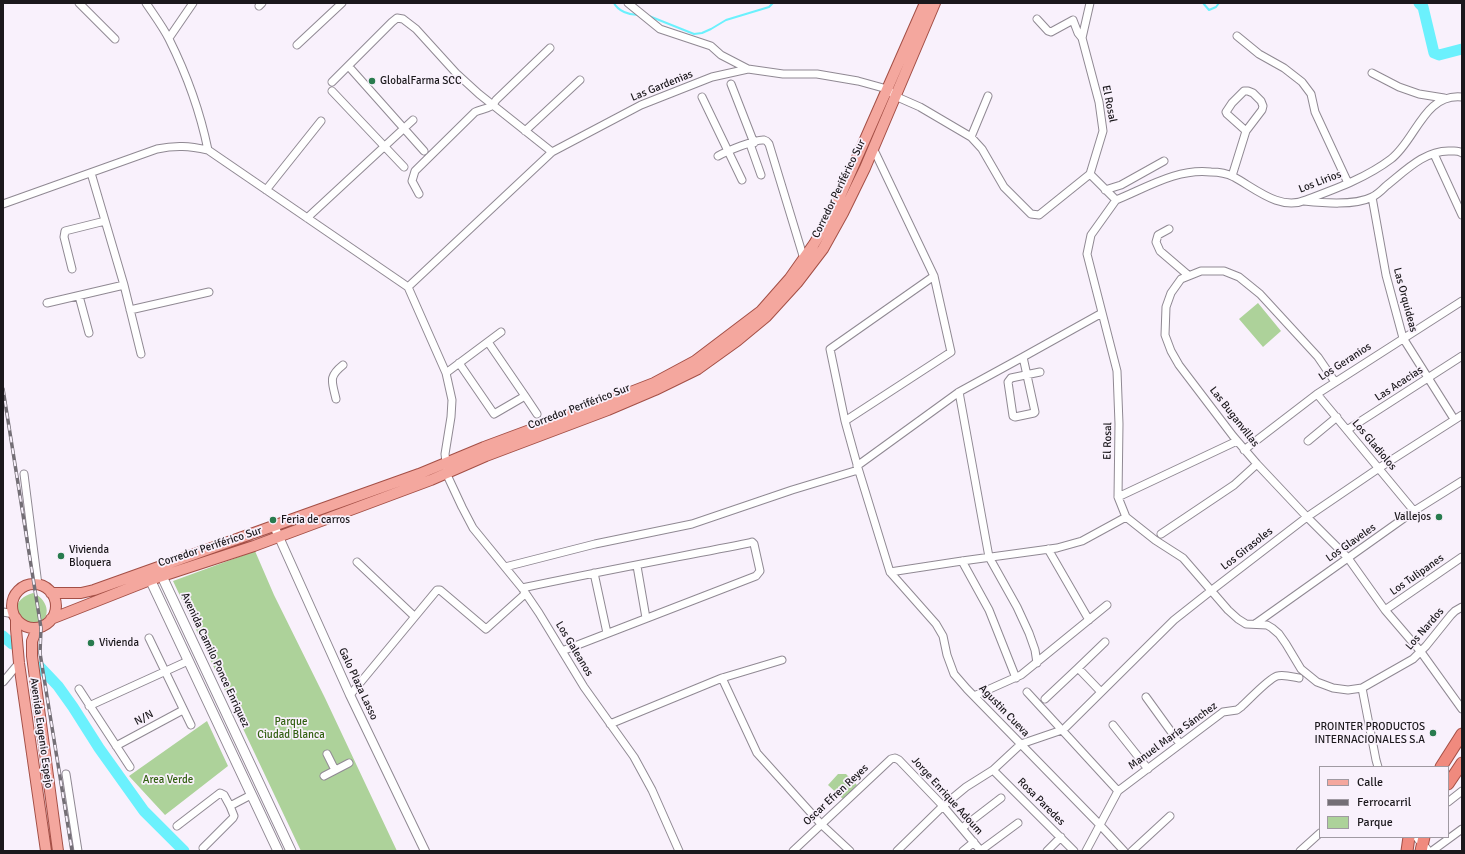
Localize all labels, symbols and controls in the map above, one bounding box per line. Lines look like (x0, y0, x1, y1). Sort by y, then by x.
street label: Las Gardenias (629, 68, 695, 104)
place label: GlobalFarma SCC (380, 74, 462, 88)
marker: GlobalFarma SCC (367, 76, 377, 86)
street label: El Rosal (1099, 84, 1119, 124)
street label: Corredor Periférico Sur (809, 138, 869, 240)
street label: Los Lirios (1297, 168, 1343, 196)
street label: Las Orquideas (1390, 266, 1420, 334)
street label: Los Geranios (1316, 340, 1374, 384)
street label: Las Acacias (1373, 364, 1425, 404)
street label: Corredor Periférico Sur (526, 381, 632, 433)
street label: Las Buganvillas (1206, 384, 1262, 450)
street label: Los Gladiolos (1349, 417, 1399, 473)
street label: El Rosal (1101, 422, 1115, 460)
place label: Vallejos (1394, 510, 1431, 524)
marker: Vallejos (1434, 512, 1444, 522)
place label: Feria de carros (281, 513, 350, 527)
marker: Feria de carros (268, 515, 278, 525)
street label: Los Glaveles (1323, 521, 1379, 565)
street label: Corredor Periférico Sur (157, 524, 263, 570)
street label: Los Girasoles (1219, 525, 1275, 573)
place label: Vivienda Bloquera (69, 543, 111, 569)
marker: Vivienda Bloquera (56, 551, 66, 561)
street label: Los Tulipanes (1387, 552, 1447, 598)
street label: Avenida Camilo Ponce Enriquez (178, 590, 252, 730)
street label: Los Nardos (1403, 605, 1447, 653)
street label: Los Galeanos (552, 619, 596, 679)
place label: Vivienda (99, 636, 139, 650)
marker: Vivienda (86, 638, 96, 648)
street label: Galo Plaza Lasso (335, 646, 381, 722)
street label: Avenida Eugenio Espejo (27, 677, 55, 789)
street label: Agustin Cueva (976, 682, 1032, 740)
street label: Manuel María Sánchez (1126, 699, 1220, 773)
street label: N/N (132, 708, 156, 728)
park label: Parque Ciudad Blanca (257, 715, 325, 741)
place label: PROINTER PRODUCTOS INTERNACIONALES S.A (1314, 720, 1425, 746)
marker: PROINTER PRODUCTOS INTERNACIONALES S.A (1428, 728, 1438, 738)
street label: Jorge Enrique Adoum (908, 754, 986, 838)
street label: Oscar Efren Reyes (801, 761, 871, 829)
legend (1319, 766, 1449, 838)
park label: Area Verde (143, 773, 193, 787)
street label: Rosa Paredes (1014, 775, 1068, 829)
text: Calle (1357, 775, 1383, 790)
text: Ferrocarril (1357, 795, 1411, 810)
text: Parque (1357, 815, 1393, 830)

